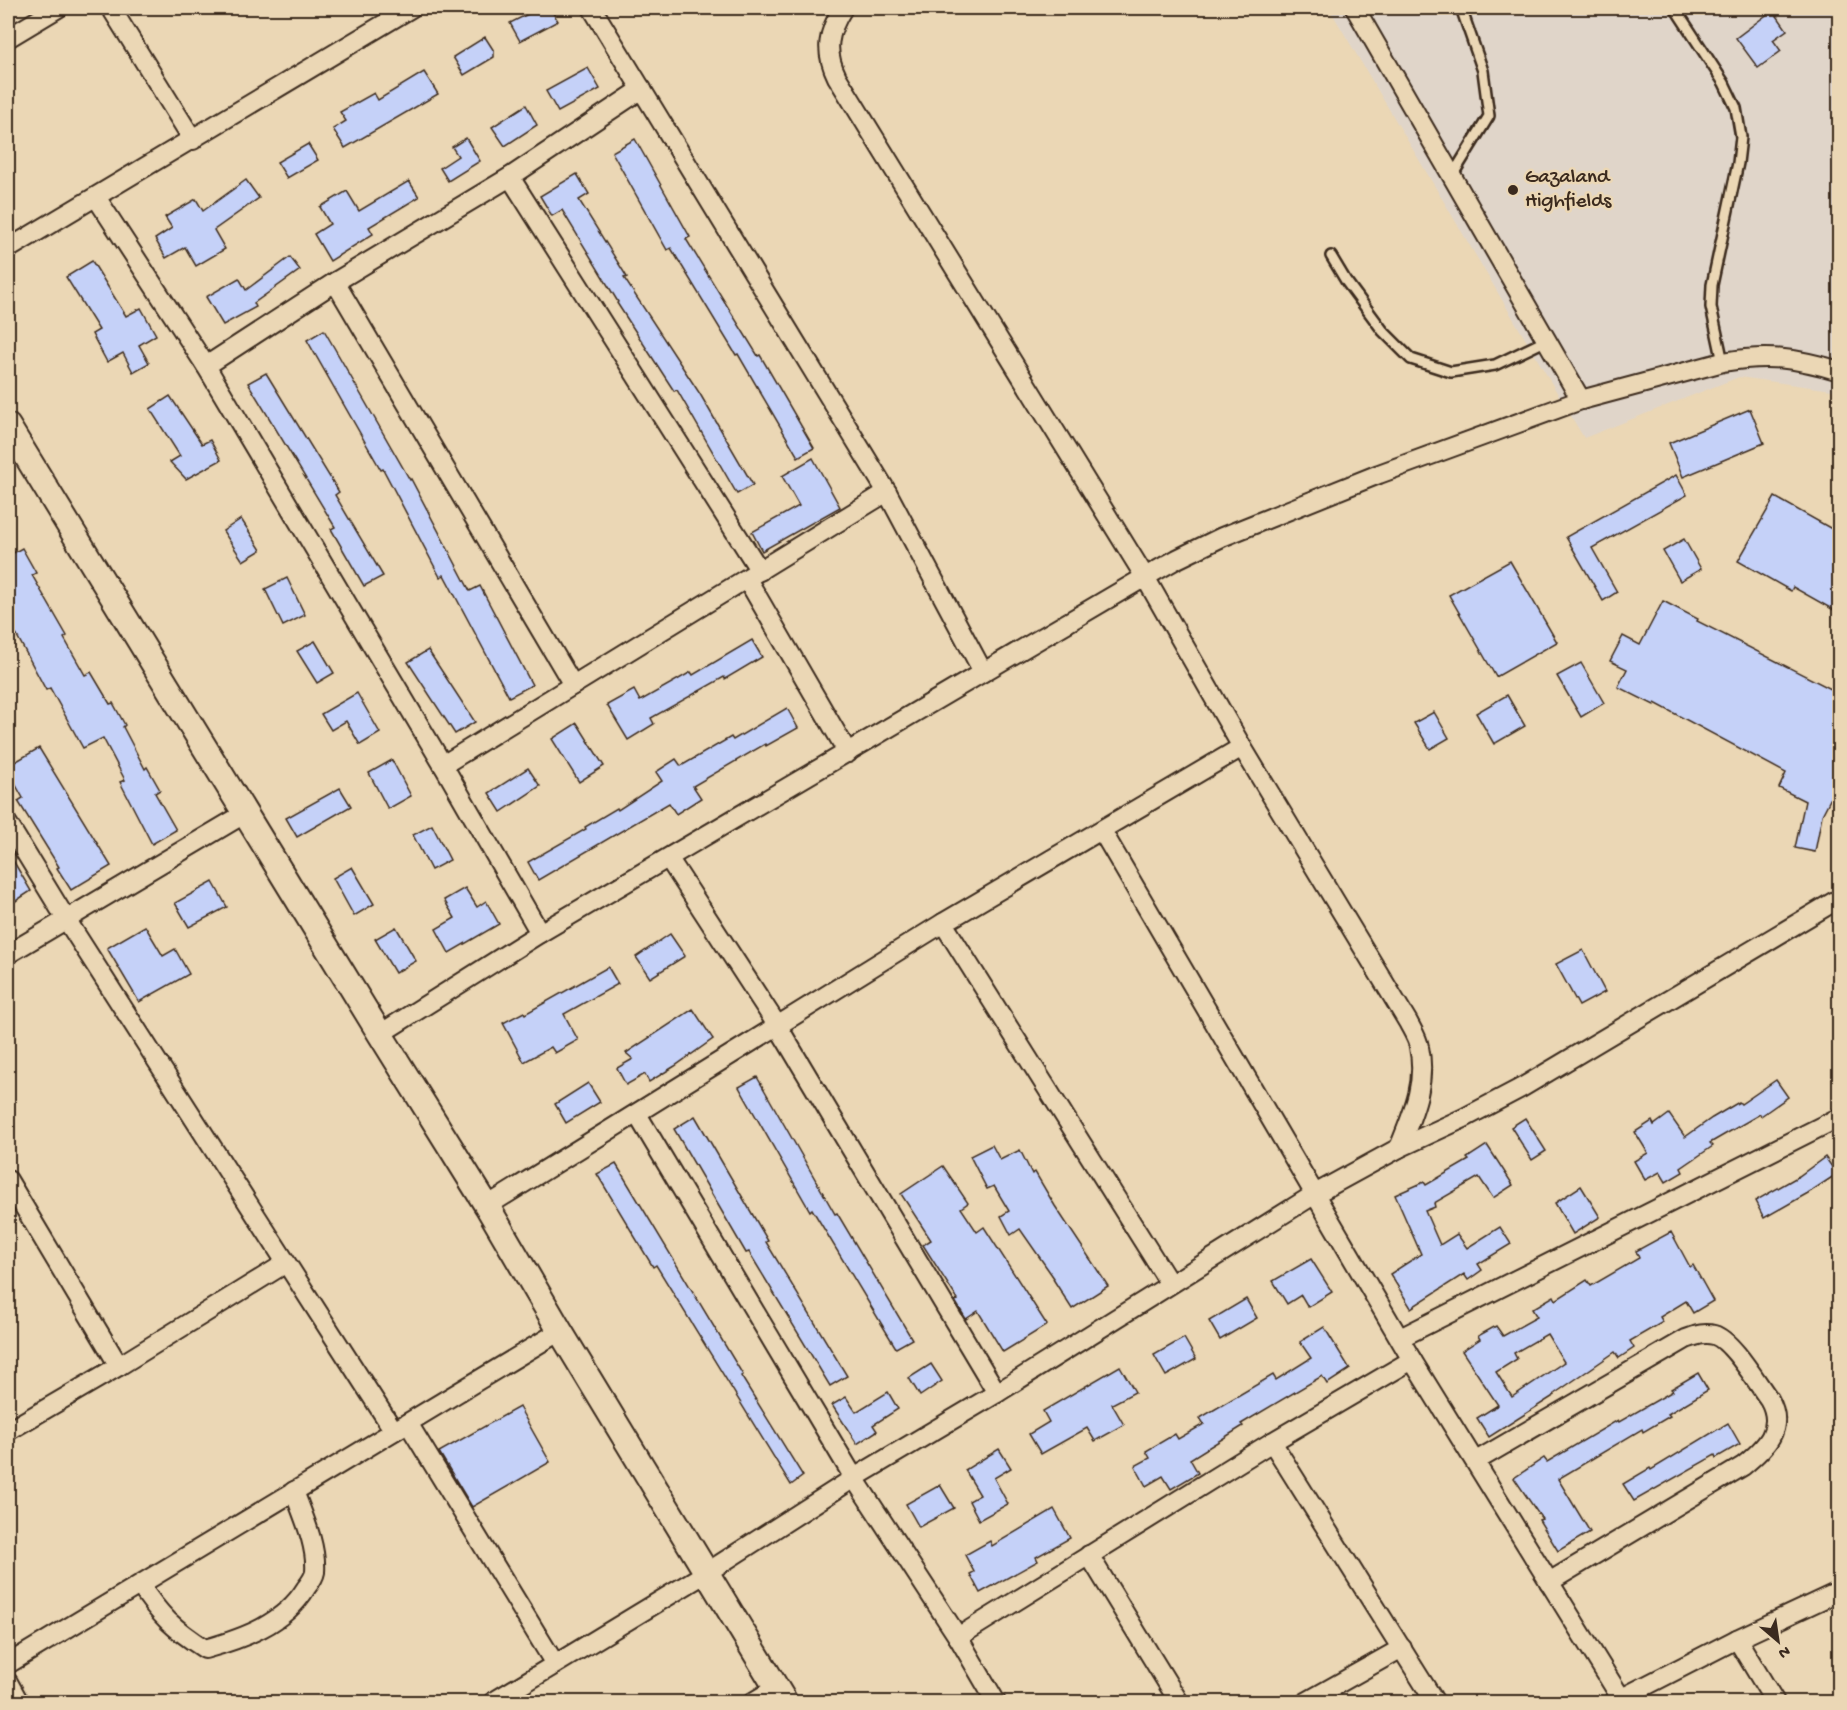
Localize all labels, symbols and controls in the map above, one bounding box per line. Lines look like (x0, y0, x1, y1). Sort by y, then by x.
place label: Gazaland Highfields (1525, 166, 1613, 215)
marker: Gazaland Highfields (1506, 183, 1520, 197)
north arrow (1748, 1611, 1808, 1671)
text: N (1774, 1640, 1793, 1662)

